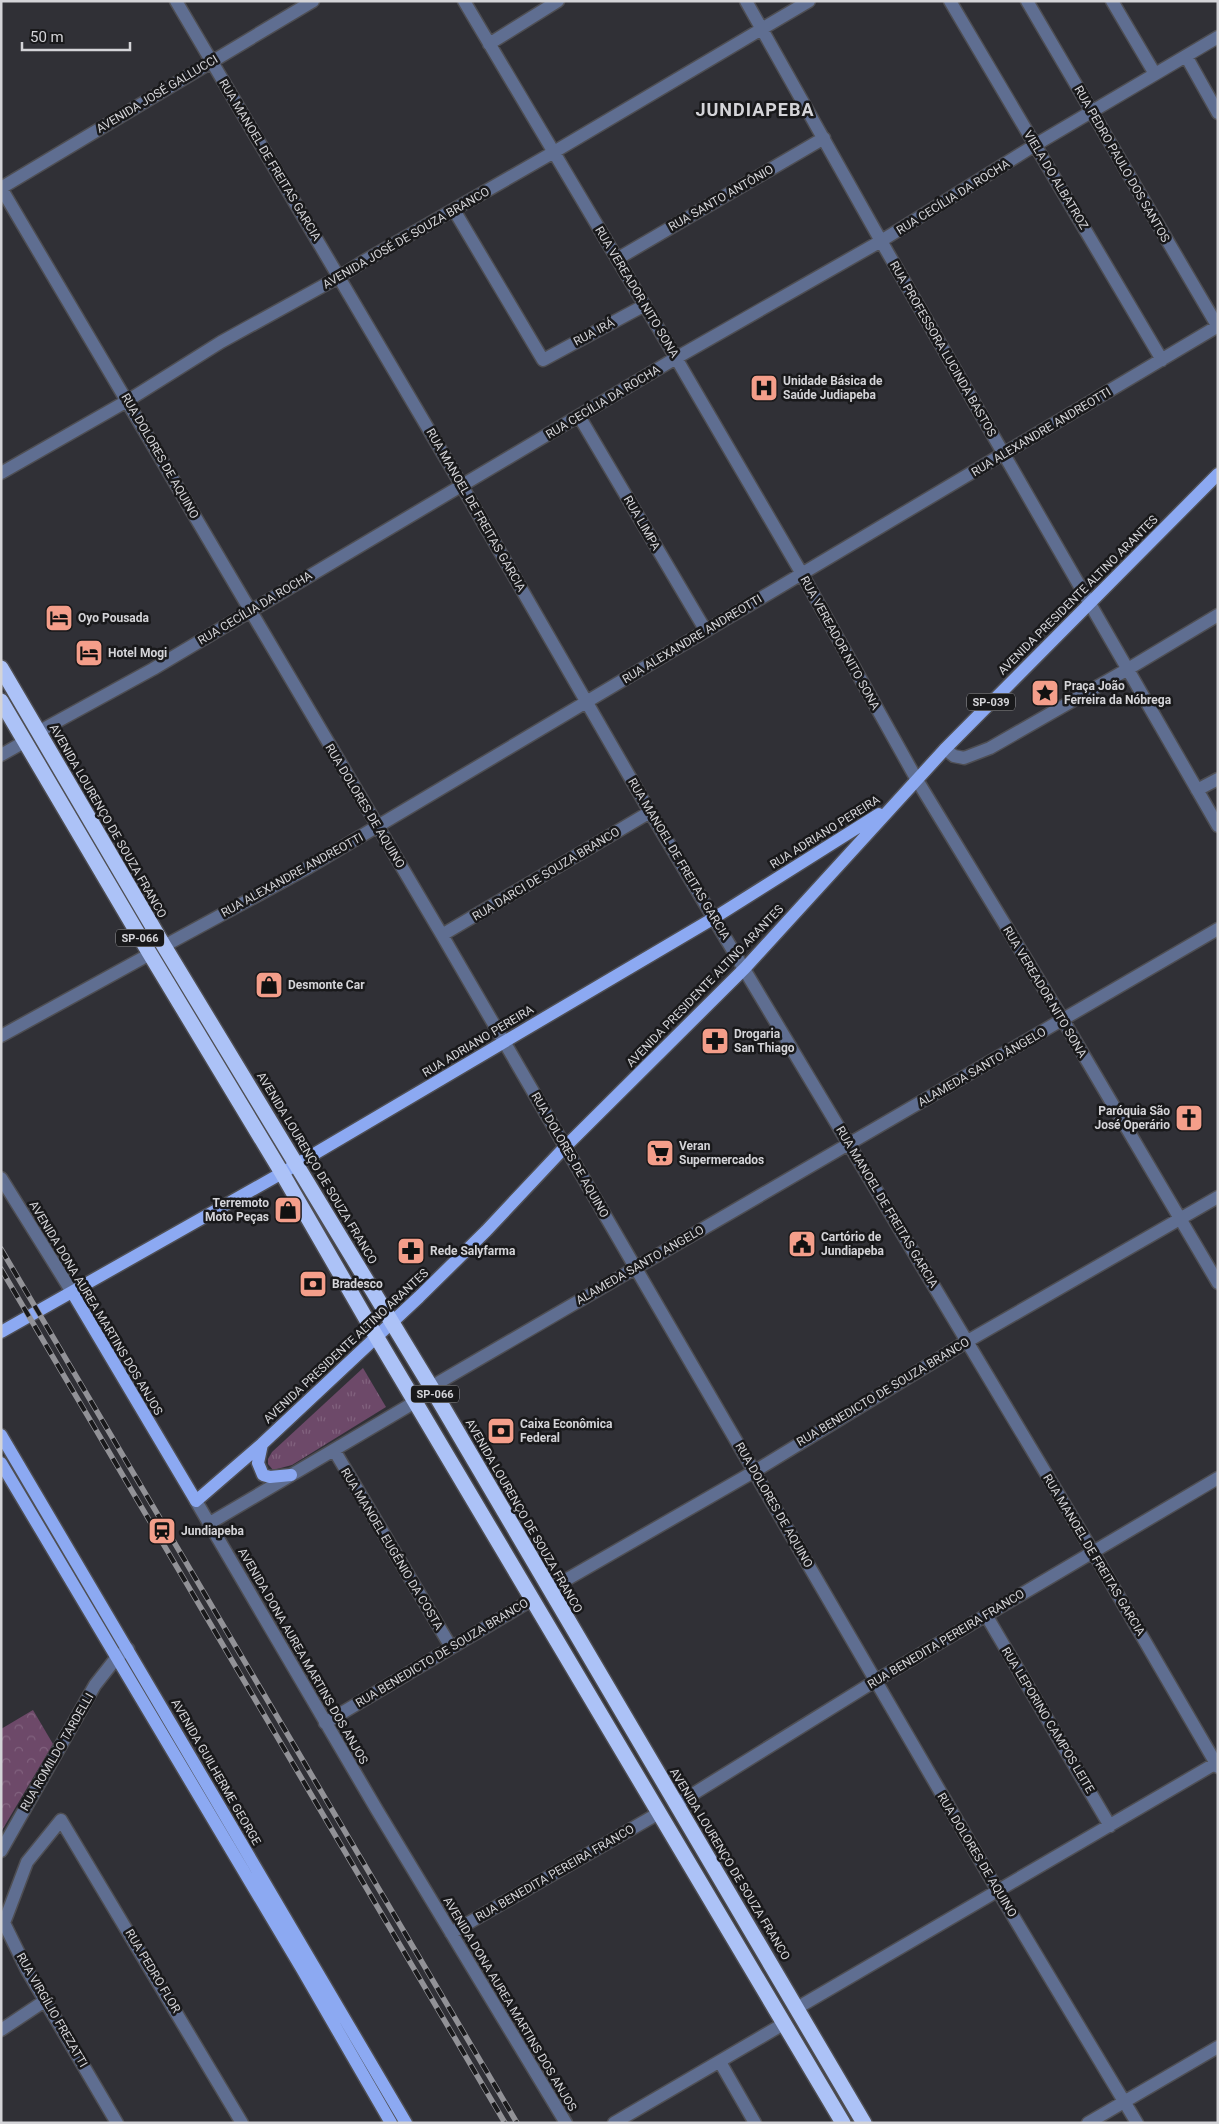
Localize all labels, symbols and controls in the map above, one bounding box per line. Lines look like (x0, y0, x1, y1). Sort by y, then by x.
scale bar (22, 20, 130, 52)
text: 50 m (30, 28, 64, 46)
street label: AVENIDA JOSÉ GALLUCCI (93, 51, 220, 136)
street label: RUA MANOEL DE FREITAS GARCIA (216, 77, 324, 243)
street label: RUA PEDRO PAULO DOS SANTOS (1071, 83, 1173, 245)
district label: JUNDIAPEBA (695, 99, 815, 120)
street label: VIELA DO ALBATROZ (1021, 128, 1091, 232)
street label: RUA CECÍLIA DA ROCHA (893, 155, 1012, 238)
street label: RUA SANTO ANTÔNIO (665, 161, 776, 234)
street label: AVENIDA JOSÉ DE SOUZA BRANCO (320, 184, 492, 292)
street label: RUA VEREADOR NITO SONA (592, 224, 682, 360)
street label: RUA PROFESSORA LUCINDA BASTOS (887, 259, 999, 439)
street label: RUA IRÁ (571, 314, 617, 349)
street label: RUA CECÍLIA DA ROCHA (543, 361, 663, 442)
hospital icon: Unidade Básica de Saúde Judiapeba (749, 373, 779, 403)
place label: Unidade Básica de Saúde Judiapeba (783, 374, 883, 402)
street label: RUA ALEXANDRE ANDREOTTI (969, 385, 1113, 479)
street label: RUA DOLORES DE AQUINO (118, 391, 202, 521)
street label: RUA MANOEL DE FREITAS GARCIA (423, 426, 529, 594)
street label: RUA LIMPA (621, 493, 663, 553)
street label: AVENIDA PRESIDENTE ALTINO ARANTES (995, 512, 1161, 678)
street label: RUA CECÍLIA DA ROCHA (195, 567, 315, 648)
street label: RUA VEREADOR NITO SONA (797, 574, 883, 712)
street label: RUA ALEXANDRE ANDREOTTI (620, 592, 764, 686)
hotel icon: Oyo Pousada (44, 603, 74, 633)
place label: Oyo Pousada (78, 611, 149, 625)
hotel icon: Hotel Mogi (74, 638, 104, 668)
place label: Hotel Mogi (108, 646, 167, 660)
place icon: Praça João Ferreira da Nóbrega (1030, 678, 1060, 708)
place label: Praça João Ferreira da Nóbrega (1064, 679, 1172, 707)
road number: SP-039 (967, 694, 1015, 710)
street label: AVENIDA LOURENÇO DE SOUZA FRANCO (47, 722, 169, 920)
street label: RUA DOLORES DE AQUINO (322, 741, 408, 871)
street label: RUA MANOEL DE FREITAS GARCIA (625, 776, 733, 942)
street label: RUA ADRIANO PEREIRA (767, 792, 883, 872)
street label: RUA DARCI DE SOUZA BRANCO (470, 824, 622, 924)
street label: RUA ALEXANDRE ANDREOTTI (219, 830, 365, 920)
street label: AVENIDA PRESIDENTE ALTINO ARANTES (624, 902, 786, 1070)
street label: RUA VEREADOR NITO SONA (1000, 924, 1090, 1060)
road number: SP-066 (116, 930, 164, 946)
shop icon: Desmonte Car (254, 970, 284, 1000)
place label: Desmonte Car (288, 978, 365, 992)
street label: RUA ADRIANO PEREIRA (420, 1002, 536, 1080)
street label: ALAMEDA SANTO ÂNGELO (915, 1024, 1048, 1109)
pharmacy icon: Drogaria San Thiago (700, 1026, 730, 1056)
place label: Drogaria San Thiago (734, 1027, 795, 1055)
street label: AVENIDA LOURENÇO DE SOUZA FRANCO (254, 1069, 380, 1267)
street label: RUA DOLORES DE AQUINO (528, 1090, 612, 1220)
church icon: Paróquia São José Operário (1174, 1103, 1204, 1133)
place label: Paróquia São José Operário (1094, 1104, 1170, 1132)
street label: RUA MANOEL DE FREITAS GARCIA (833, 1124, 941, 1290)
supermarket icon: Veran Supermercados (645, 1138, 675, 1168)
place label: Veran Supermercados (679, 1139, 764, 1167)
shop icon: Terremoto Moto Peças (273, 1195, 303, 1225)
place label: Terremoto Moto Peças (205, 1196, 269, 1224)
street label: AVENIDA DONA AUREA MARTINS DOS ANJOS (26, 1198, 166, 1418)
street label: ALAMEDA SANTO ANGELO (574, 1223, 706, 1307)
public building icon: Cartório de Jundiapeba (787, 1229, 817, 1259)
place label: Cartório de Jundiapeba (821, 1230, 884, 1258)
pharmacy icon: Rede Salyfarma (396, 1236, 426, 1266)
place label: Rede Salyfarma (430, 1244, 516, 1258)
street label: AVENIDA PRESIDENTE ALTINO ARANTES (261, 1266, 431, 1426)
bank icon: Bradesco (298, 1269, 328, 1299)
place label: Bradesco (332, 1277, 383, 1291)
street label: RUA BENEDICTO DE SOUZA BRANCO (794, 1335, 972, 1449)
road number: SP-066 (411, 1386, 459, 1402)
bank icon: Caixa Econômica Federal (486, 1416, 516, 1446)
street label: AVENIDA LOURENÇO DE SOUZA FRANCO (463, 1417, 585, 1615)
place label: Caixa Econômica Federal (520, 1417, 613, 1445)
street label: RUA DOLORES DE AQUINO (732, 1440, 816, 1570)
street label: RUA MANOEL EUGÊNIO DA COSTA (338, 1465, 447, 1633)
street label: RUA MANOEL DE FREITAS GARCIA (1040, 1472, 1148, 1638)
station icon: Jundiapeba (147, 1516, 177, 1546)
place label: Jundiapeba (181, 1524, 244, 1538)
street label: AVENIDA DONA AUREA MARTINS DOS ANJOS (235, 1545, 371, 1767)
street label: RUA BENEDITA PEREIRA FRANCO (865, 1587, 1027, 1691)
street label: RUA BENEDICTO DE SOUZA BRANCO (353, 1596, 531, 1710)
street label: RUA LEPORINO CAMPOS LEITE (999, 1644, 1097, 1796)
street label: RUA ROMILDO TARDELLI (18, 1691, 96, 1813)
street label: AVENIDA GUILHERME GEORGE (168, 1696, 264, 1848)
street label: AVENIDA LOURENÇO DE SOUZA FRANCO (667, 1765, 793, 1963)
street label: RUA DOLORES DE AQUINO (934, 1790, 1020, 1920)
street label: RUA BENEDITA PEREIRA FRANCO (473, 1822, 637, 1924)
street label: AVENIDA DONA AUREA MARTINS DOS ANJOS (440, 1894, 580, 2114)
street label: RUA PEDRO FLOR (123, 1927, 184, 2016)
street label: RUA VIRGÍLIO FREZATTI (14, 1950, 91, 2070)

